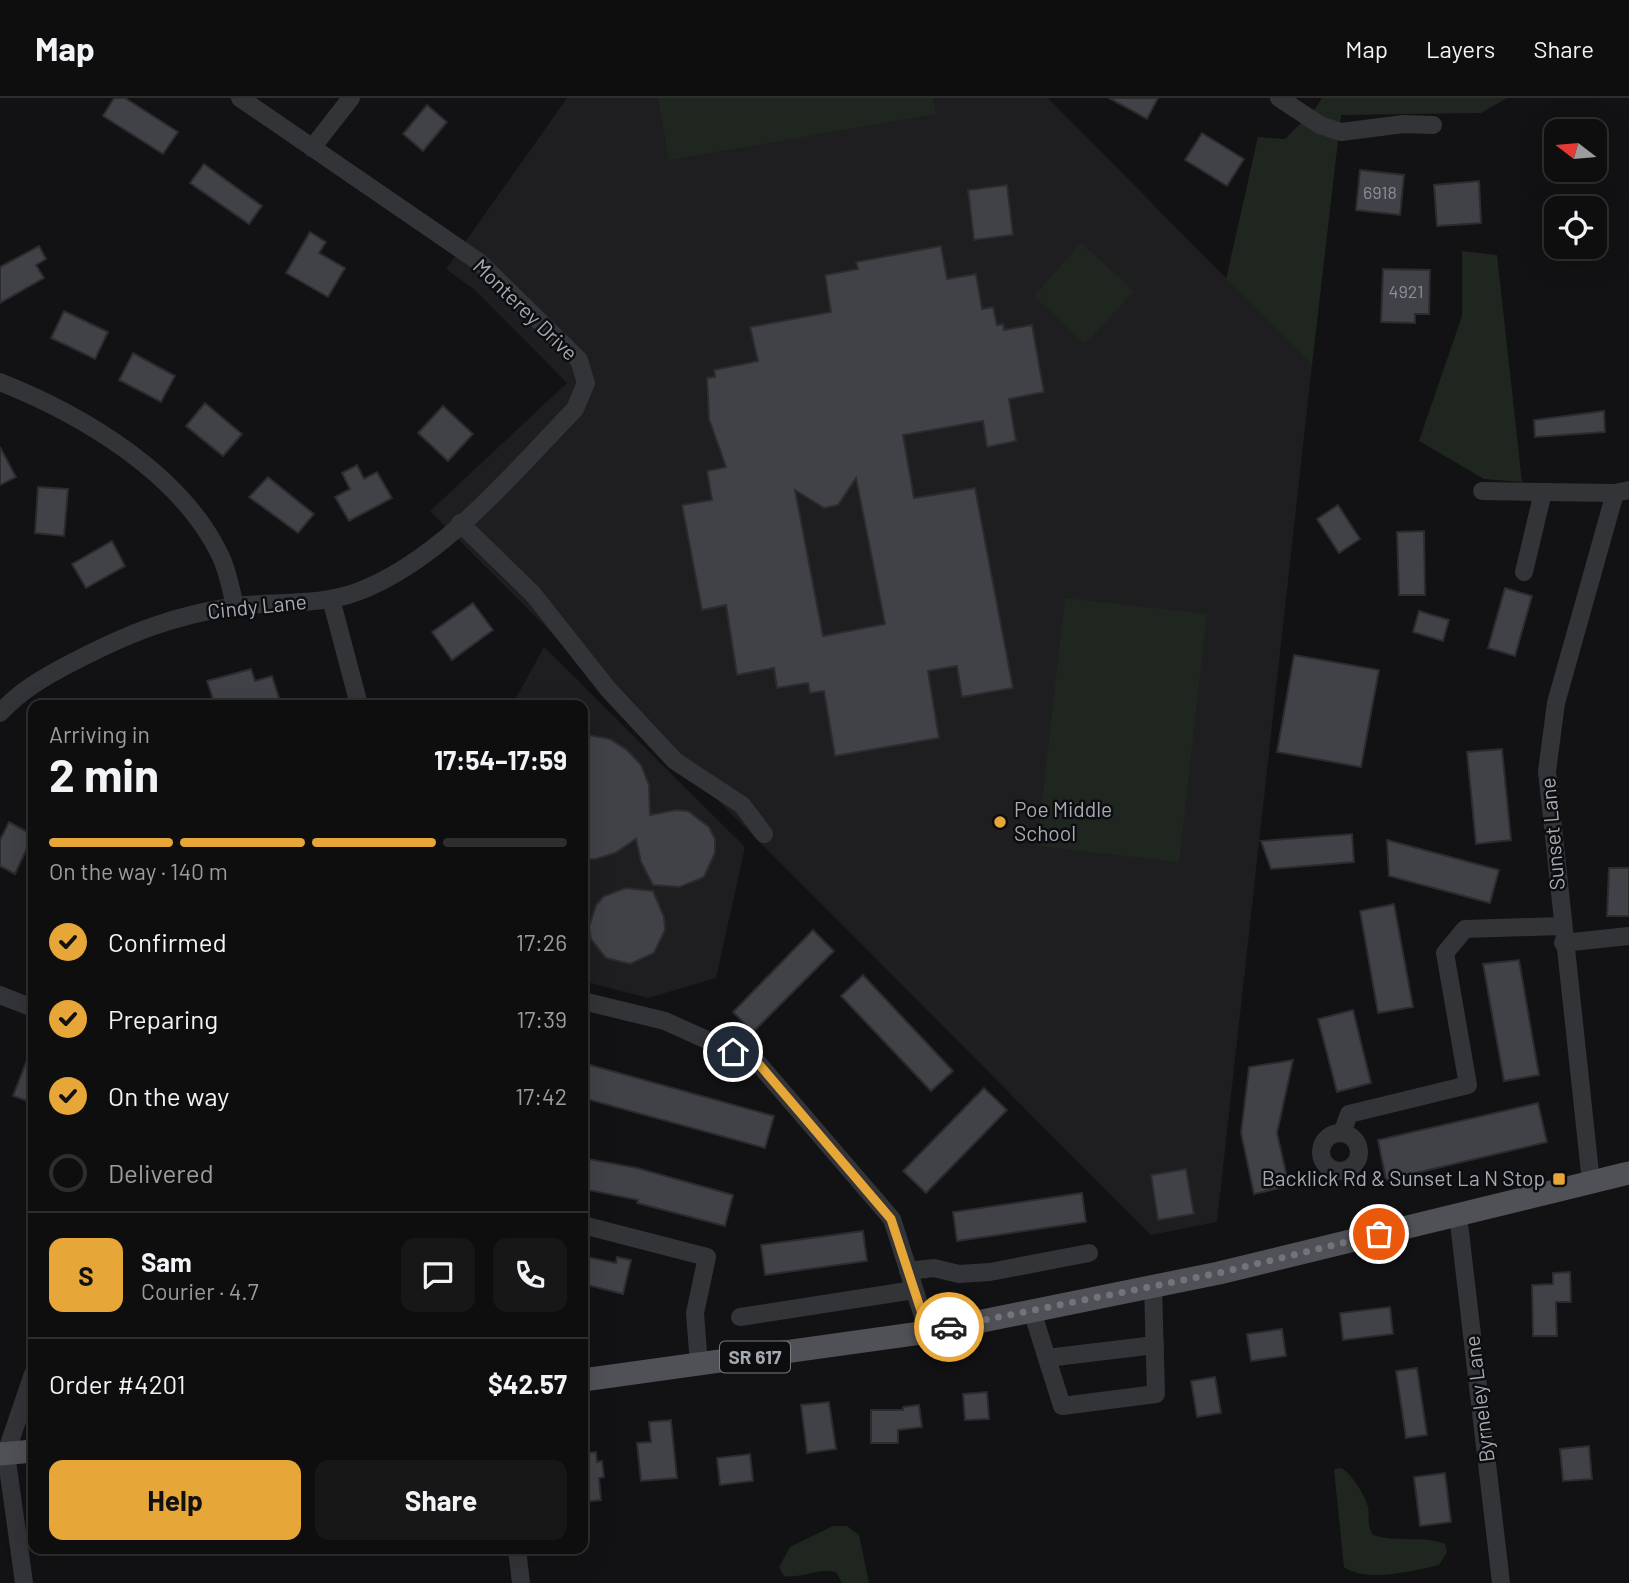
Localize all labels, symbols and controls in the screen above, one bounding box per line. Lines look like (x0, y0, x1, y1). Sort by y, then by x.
text: Map (35, 28, 95, 68)
text: Map (1345, 34, 1388, 63)
text: Layers (1426, 34, 1495, 63)
text: Share (1533, 34, 1594, 63)
north arrow (1544, 119, 1606, 182)
map controls (1544, 119, 1607, 259)
house number: 6918 (1363, 181, 1397, 203)
button: locate (1544, 196, 1607, 259)
street label: Monterey Drive (469, 253, 583, 365)
house number: 4921 (1389, 280, 1424, 302)
street label: Cindy Lane (206, 588, 308, 623)
text: Arriving in (49, 720, 150, 748)
text: 17:54–17:59 (434, 744, 567, 775)
text: 2 min (49, 746, 159, 801)
street label: Sunset Lane (1534, 777, 1569, 891)
place label: Poe Middle School (1014, 796, 1112, 845)
marker: Poe Middle School (992, 814, 1008, 830)
text: On the way · 140 m (49, 857, 228, 885)
icon: check (49, 923, 87, 961)
text: Confirmed (108, 926, 227, 957)
text: 17:26 (516, 928, 567, 956)
icon: check (49, 1000, 87, 1038)
text: Preparing (108, 1003, 218, 1034)
text: 17:39 (516, 1005, 567, 1033)
pin (703, 1022, 763, 1082)
icon: home (714, 1033, 752, 1071)
icon: check (49, 1077, 87, 1115)
text: On the way (108, 1080, 229, 1111)
text: 17:42 (515, 1082, 567, 1110)
text: Delivered (108, 1157, 214, 1188)
place label: Backlick Rd & Sunset La N Stop (1262, 1165, 1545, 1190)
marker: Backlick Rd & Sunset La N Stop (1551, 1171, 1567, 1187)
pin (1349, 1204, 1409, 1264)
icon: bag (1360, 1215, 1398, 1253)
button: chat (401, 1238, 475, 1312)
button: phone (493, 1238, 567, 1312)
text: Sam (141, 1246, 192, 1277)
text: S (78, 1260, 94, 1291)
text: Courier · 4.7 (141, 1277, 259, 1305)
courier (914, 1292, 984, 1362)
icon: car (930, 1308, 968, 1346)
street label: Byrneley Lane (1458, 1334, 1499, 1464)
road number: SR 617 (720, 1342, 790, 1372)
text: Order #4201 (49, 1368, 186, 1399)
text: $42.57 (488, 1368, 567, 1399)
button: Help (49, 1460, 301, 1540)
button: Share (315, 1460, 567, 1540)

